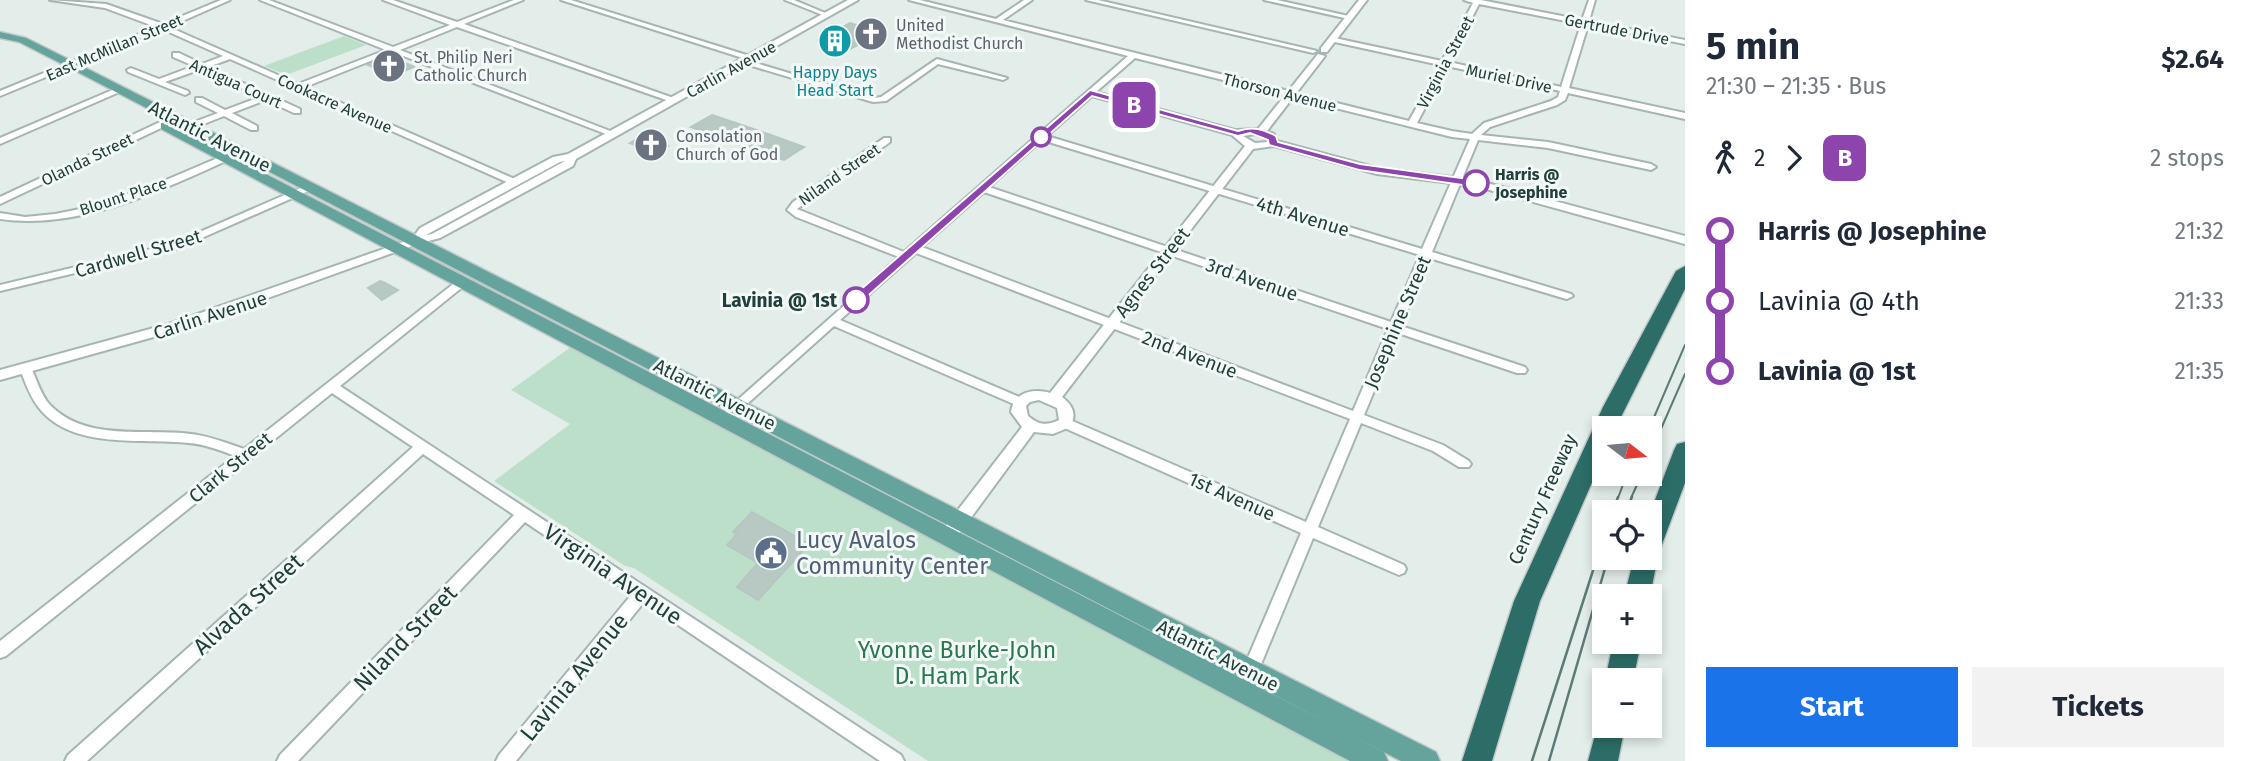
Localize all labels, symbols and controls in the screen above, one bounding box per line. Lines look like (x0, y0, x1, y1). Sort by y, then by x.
street label: East McMillan Street (43, 10, 186, 85)
street label: Gertrude Drive (1563, 10, 1671, 49)
street label: Virginia Street (1413, 12, 1478, 112)
church icon: United Methodist Church (852, 15, 890, 53)
place label: United Methodist Church (896, 16, 1023, 53)
building icon: Happy Days Head Start (816, 22, 854, 60)
text: 5 min (1706, 23, 1800, 69)
street label: Carlin Avenue (683, 37, 779, 102)
text: $2.64 (2161, 44, 2224, 75)
church icon: St. Philip Neri Catholic Church (370, 47, 408, 85)
place label: St. Philip Neri Catholic Church (414, 48, 527, 85)
street label: Antigua Court (187, 55, 285, 112)
street label: Muriel Drive (1464, 60, 1554, 97)
place label: Happy Days Head Start (793, 63, 877, 100)
street label: Thorson Avenue (1221, 69, 1339, 116)
street label: Cookacre Avenue (275, 70, 395, 137)
text: 21:30 – 21:35 · Bus (1706, 72, 1886, 100)
line badge: B (1111, 82, 1157, 128)
text: B (1127, 91, 1141, 119)
street label: Atlantic Avenue (145, 96, 275, 177)
church icon: Consolation Church of God (632, 126, 670, 164)
place label: Consolation Church of God (676, 127, 778, 164)
unlabelled marker (1031, 127, 1051, 147)
street label: Olanda Street (38, 129, 136, 190)
street label: Niland Street (795, 139, 884, 210)
icon: walk (1706, 139, 1744, 177)
icon: forward (1775, 139, 1813, 177)
text: 2 (1754, 144, 1765, 172)
text: B (1837, 144, 1852, 172)
text: 2 stops (2150, 144, 2224, 172)
place label: Harris @ Josephine (1494, 165, 1568, 202)
marker: Harris @ Josephine (1463, 170, 1489, 196)
street label: Blount Place (77, 173, 169, 220)
street label: 4th Avenue (1253, 191, 1352, 242)
text: Harris @ Josephine (1758, 216, 1987, 247)
text: 21:32 (2175, 217, 2224, 245)
street label: Agnes Street (1110, 223, 1195, 322)
street label: Cardwell Street (72, 224, 204, 283)
street label: Josephine Street (1359, 252, 1436, 392)
street label: 3rd Avenue (1203, 253, 1301, 306)
street label: Carlin Avenue (150, 286, 270, 345)
text: Lavinia @ 4th (1758, 286, 1920, 317)
marker: Lavinia @ 1st (843, 287, 869, 313)
text: 21:33 (2175, 287, 2224, 315)
place label: Lavinia @ 1st (722, 289, 838, 312)
street label: 2nd Avenue (1139, 326, 1241, 383)
street label: Atlantic Avenue (650, 354, 780, 435)
text: Lavinia @ 1st (1758, 356, 1916, 387)
text: 21:35 (2175, 357, 2224, 385)
north arrow (1592, 416, 1662, 486)
map controls (1592, 416, 1662, 738)
street label: Clark Street (184, 427, 276, 508)
street label: Century Freeway (1503, 430, 1582, 568)
street label: 1st Avenue (1185, 467, 1279, 526)
button: locate (1592, 500, 1662, 570)
street label: Virginia Avenue (538, 517, 688, 631)
place label: Lucy Avalos Community Center (796, 526, 988, 580)
public building icon: Lucy Avalos Community Center (752, 534, 790, 572)
street label: Alvada Street (187, 547, 309, 661)
street label: Niland Street (347, 578, 463, 697)
button: + (1592, 584, 1662, 654)
street label: Lavinia Avenue (514, 608, 634, 746)
street label: Atlantic Avenue (1153, 615, 1283, 696)
park label: Yvonne Burke-John D. Ham Park (858, 636, 1056, 690)
button: Start (1706, 667, 1958, 747)
button: Tickets (1972, 667, 2224, 747)
button: − (1592, 668, 1662, 738)

